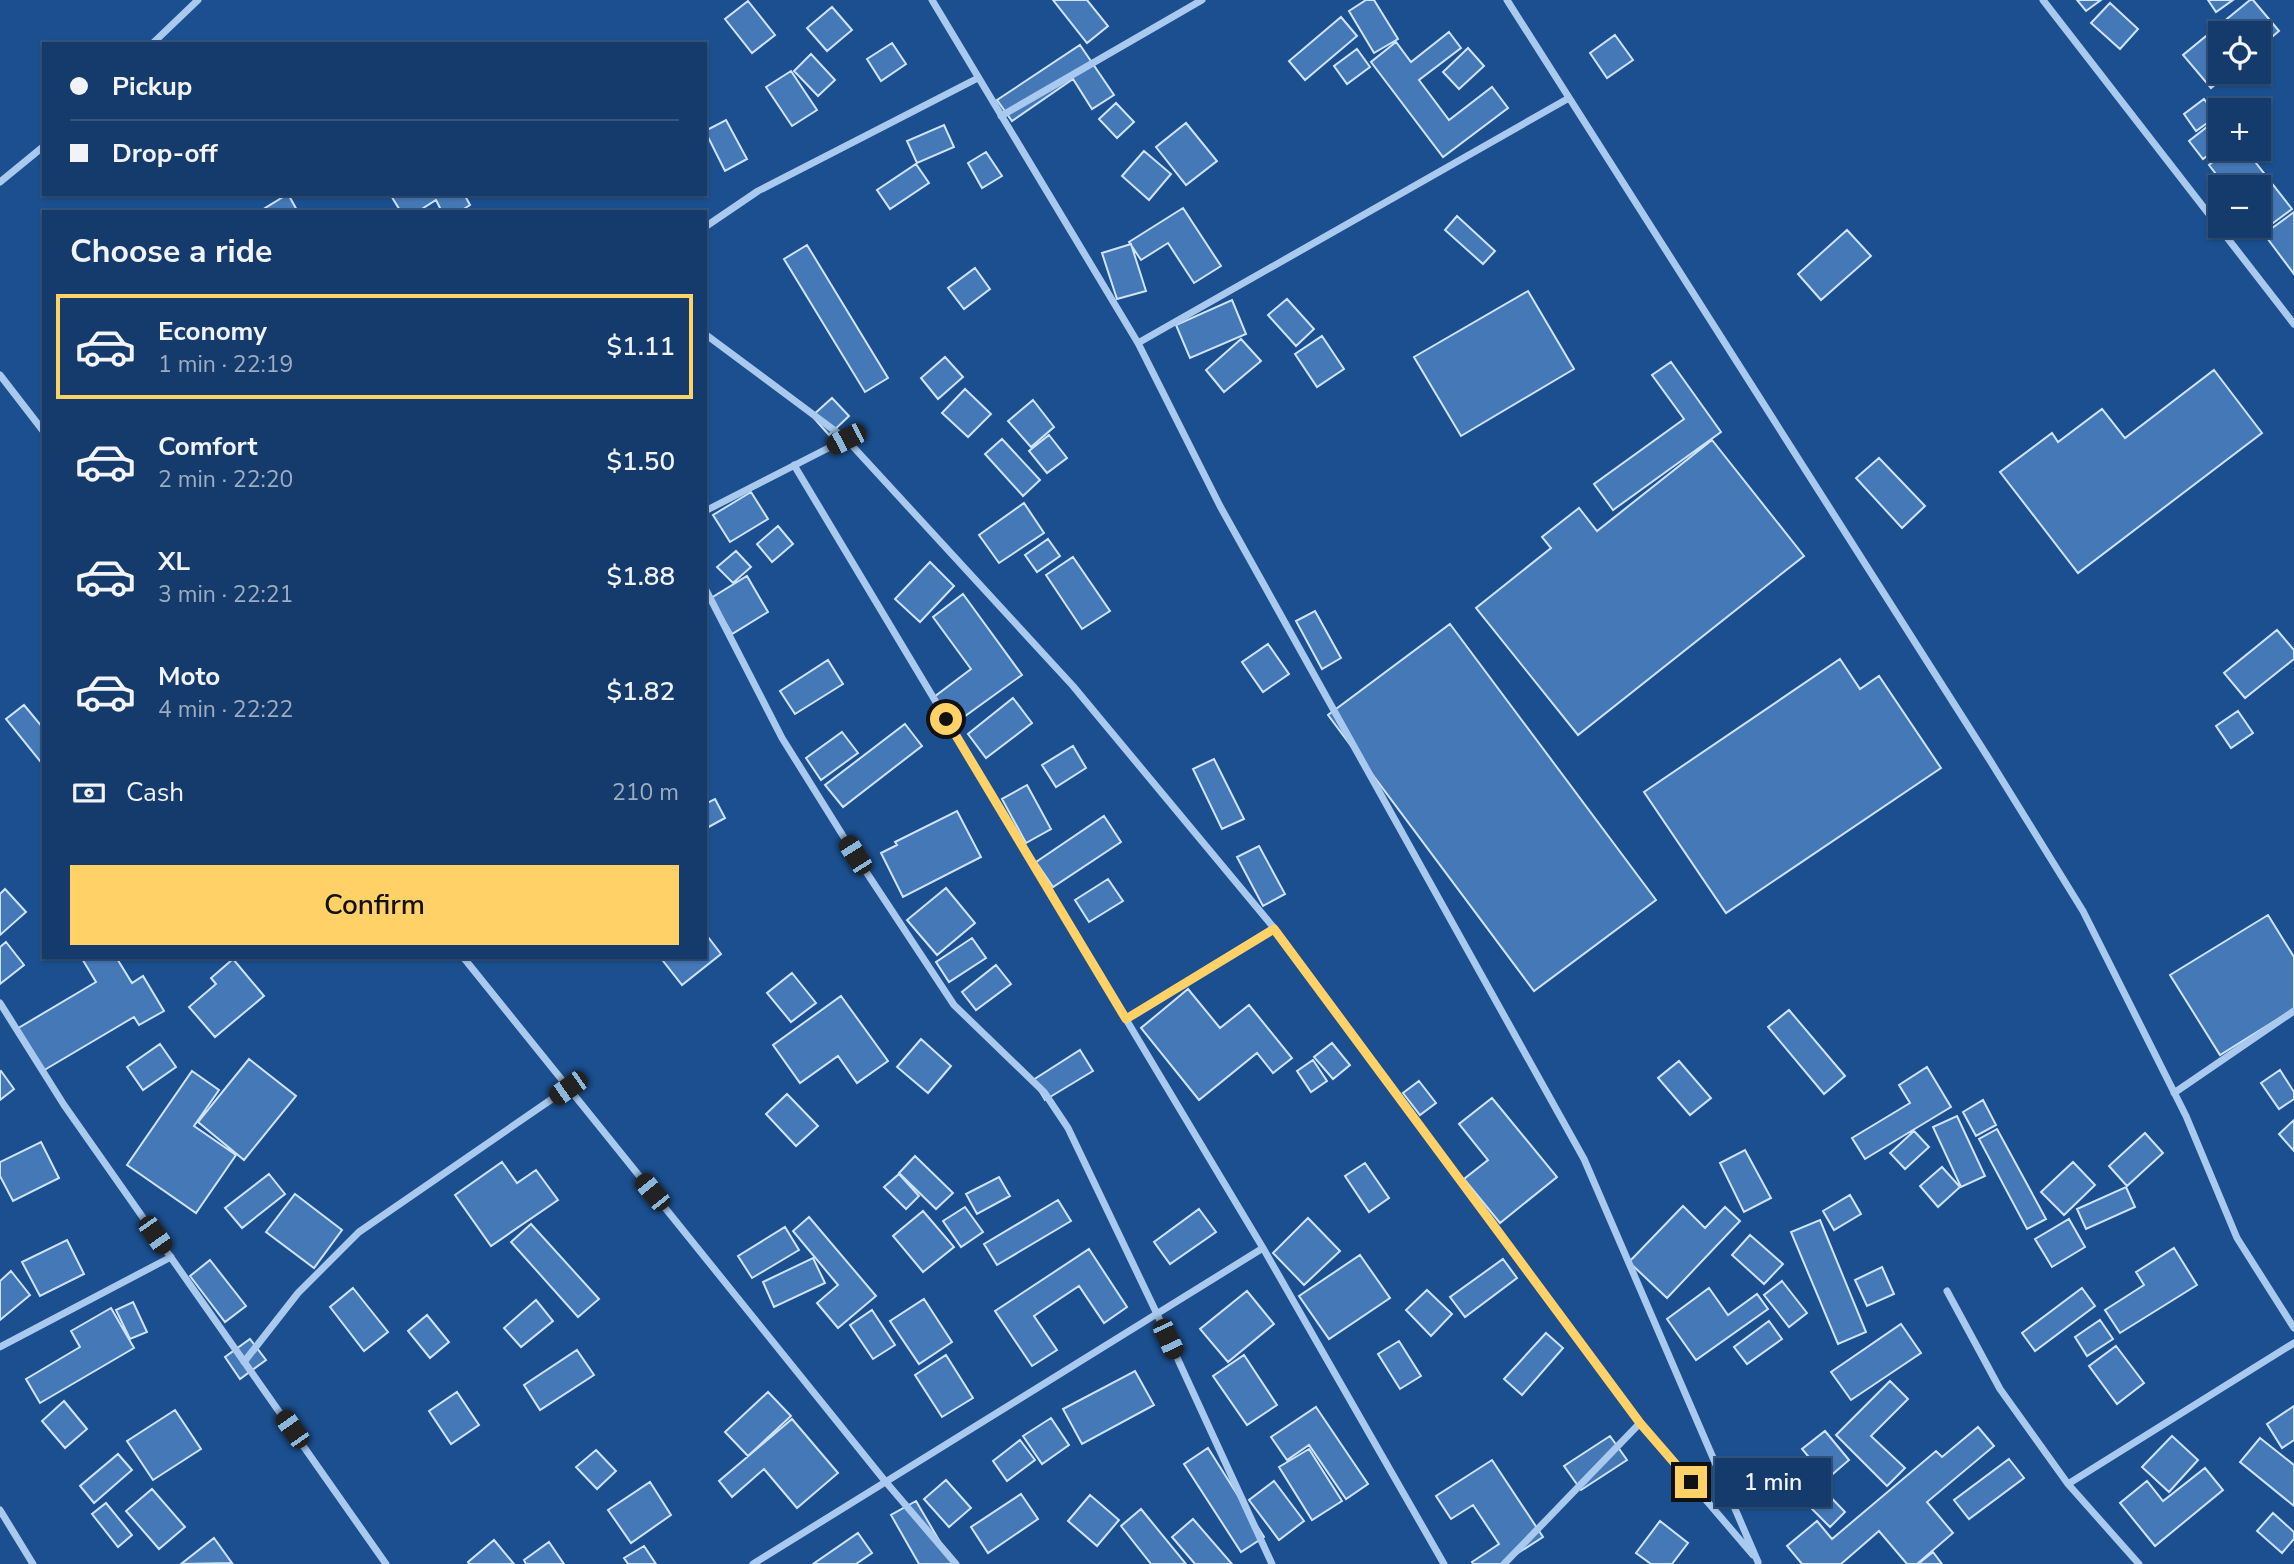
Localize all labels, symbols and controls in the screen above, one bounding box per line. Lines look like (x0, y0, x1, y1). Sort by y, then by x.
map controls (2208, 21, 2271, 238)
button: locate (2208, 21, 2271, 84)
text: Pickup (112, 69, 192, 104)
button: + (2208, 98, 2271, 161)
text: Drop-off (112, 136, 218, 171)
button: − (2208, 175, 2271, 238)
text: Choose a ride (70, 230, 272, 273)
text: Economy (158, 314, 267, 349)
icon: car (74, 315, 137, 378)
text: $1.11 (606, 329, 675, 364)
text: 1 min · 22:19 (158, 349, 293, 380)
car (823, 420, 870, 458)
text: Comfort (158, 429, 258, 464)
icon: car (74, 430, 137, 493)
text: $1.50 (606, 444, 675, 479)
text: 2 min · 22:20 (158, 464, 293, 495)
text: XL (158, 544, 190, 579)
icon: car (74, 545, 137, 608)
text: $1.88 (606, 559, 675, 594)
text: 3 min · 22:21 (158, 579, 293, 610)
text: Moto (158, 659, 220, 694)
icon: car (74, 660, 137, 723)
text: $1.82 (606, 674, 675, 709)
text: 4 min · 22:22 (158, 694, 293, 725)
route start (930, 703, 962, 735)
icon: cash (70, 774, 108, 812)
text: Cash (126, 775, 184, 810)
text: 210 m (612, 777, 679, 808)
car (835, 832, 876, 878)
button: Confirm (70, 865, 679, 945)
car (545, 1067, 592, 1109)
car (631, 1169, 674, 1215)
car (135, 1212, 176, 1258)
car (1150, 1316, 1187, 1362)
car (272, 1406, 313, 1452)
callout: 1 min (1716, 1458, 1831, 1506)
route end (1675, 1466, 1707, 1498)
text: 1 min (1744, 1467, 1802, 1498)

